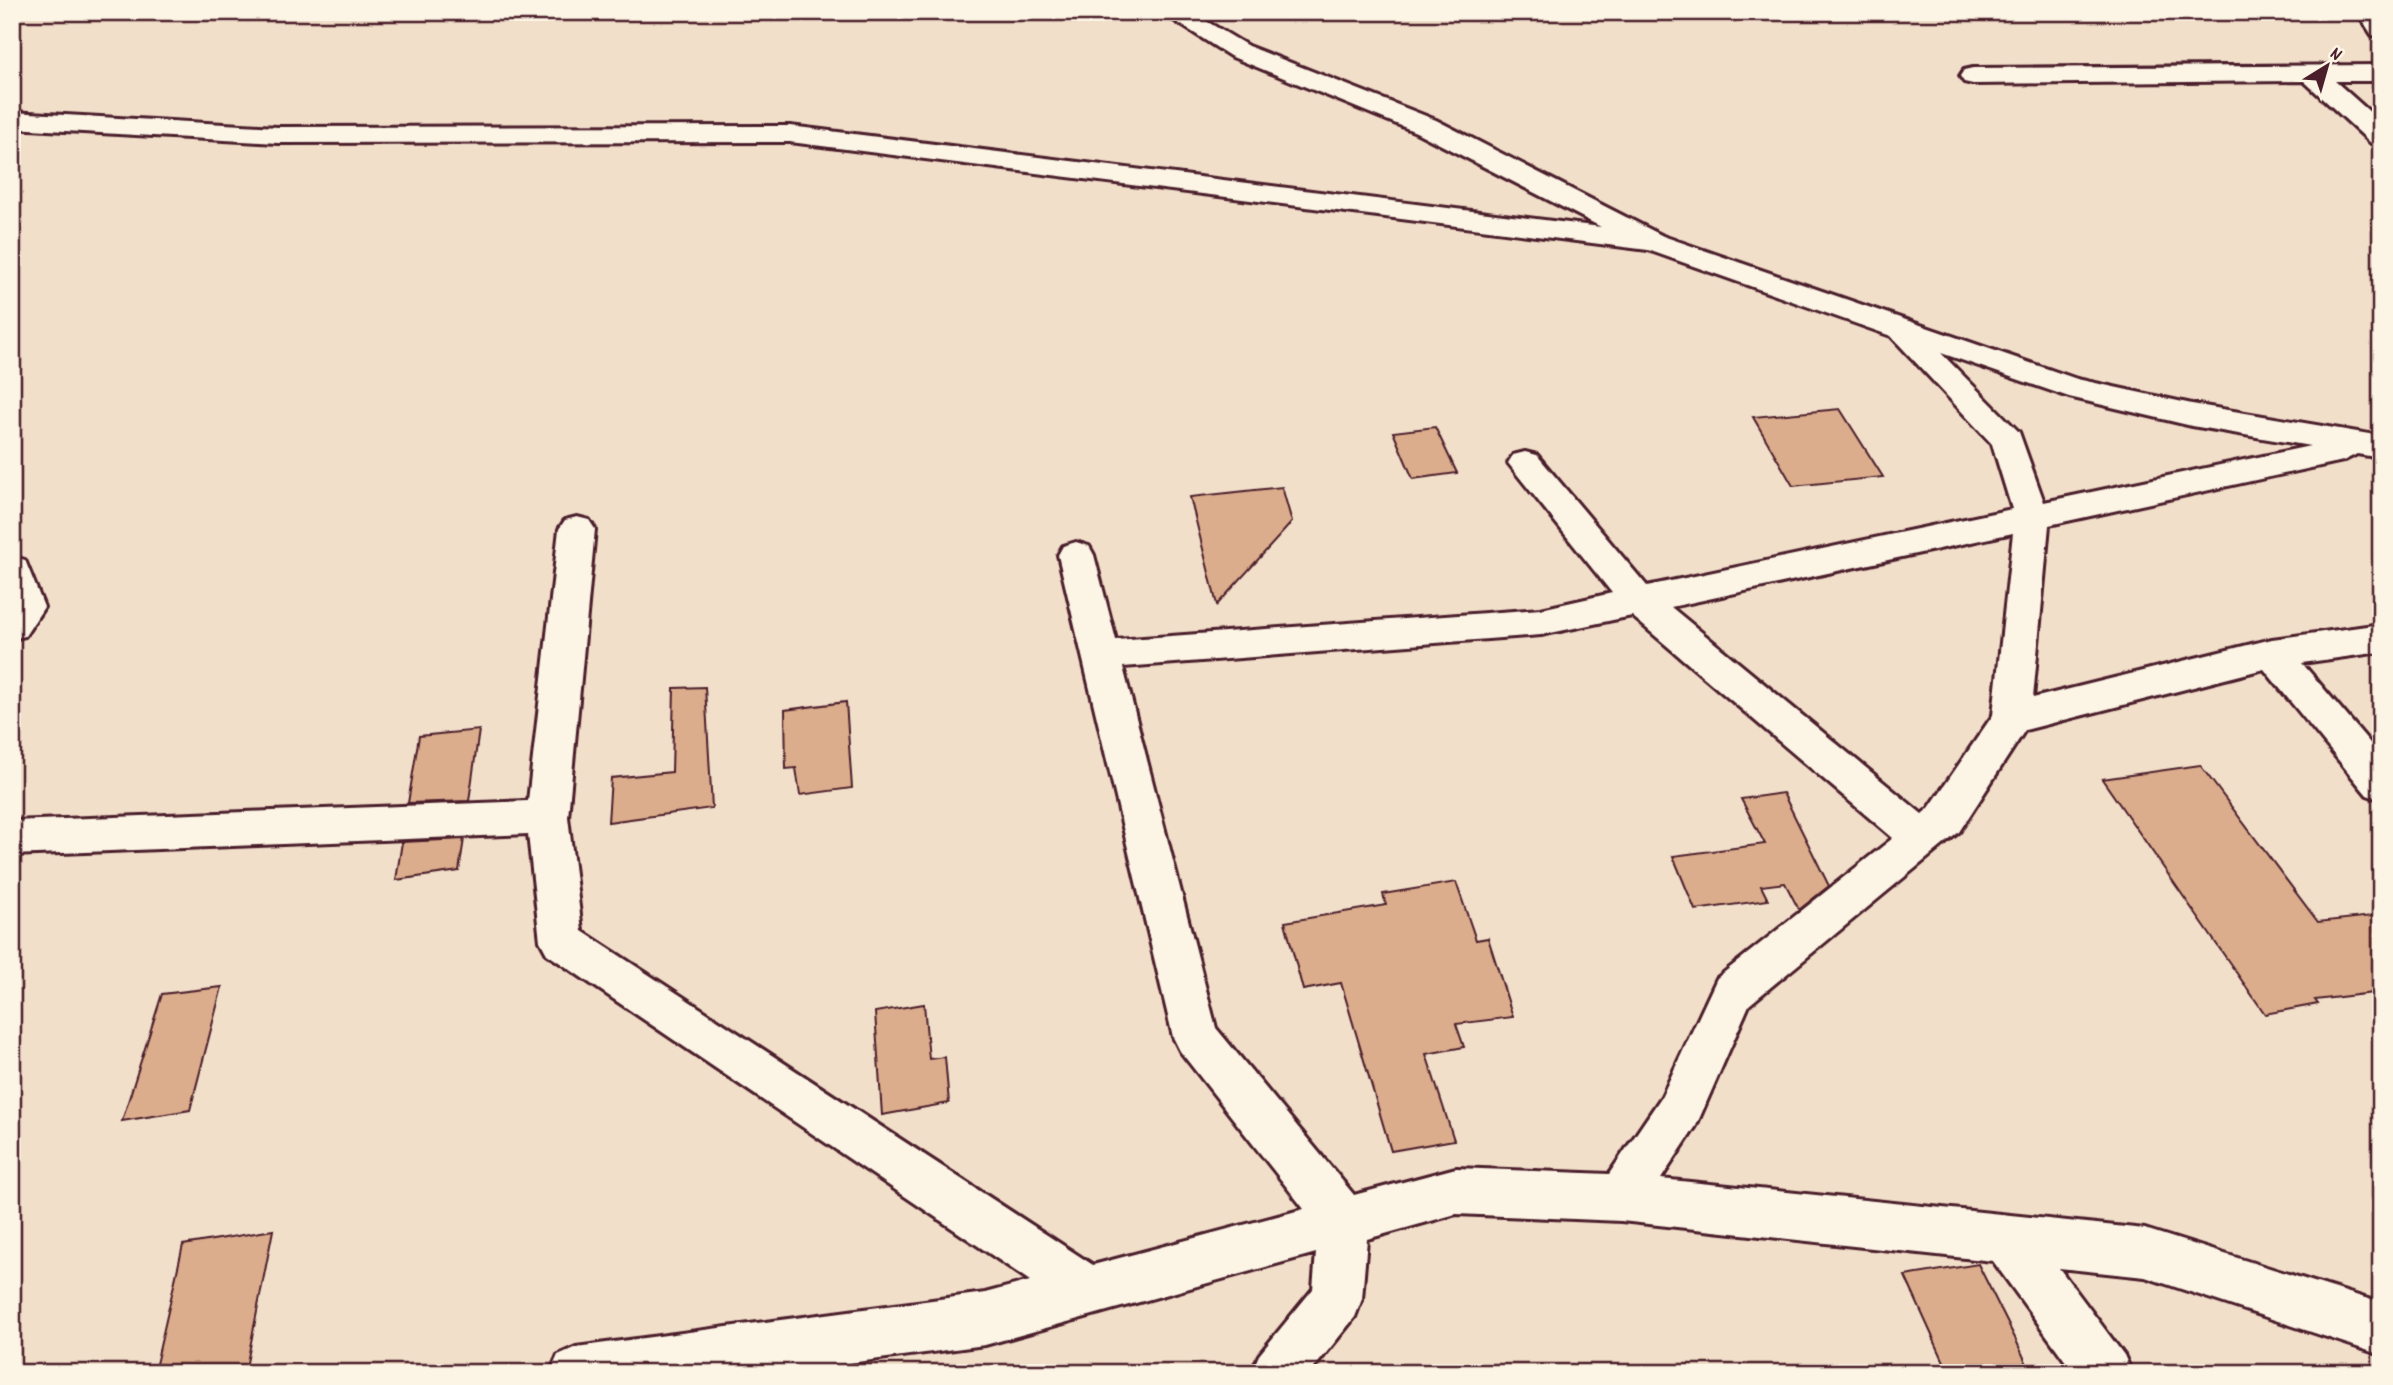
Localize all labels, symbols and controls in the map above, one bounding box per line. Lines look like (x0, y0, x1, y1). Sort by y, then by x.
north arrow (2292, 32, 2362, 102)
text: N (2323, 42, 2347, 69)

